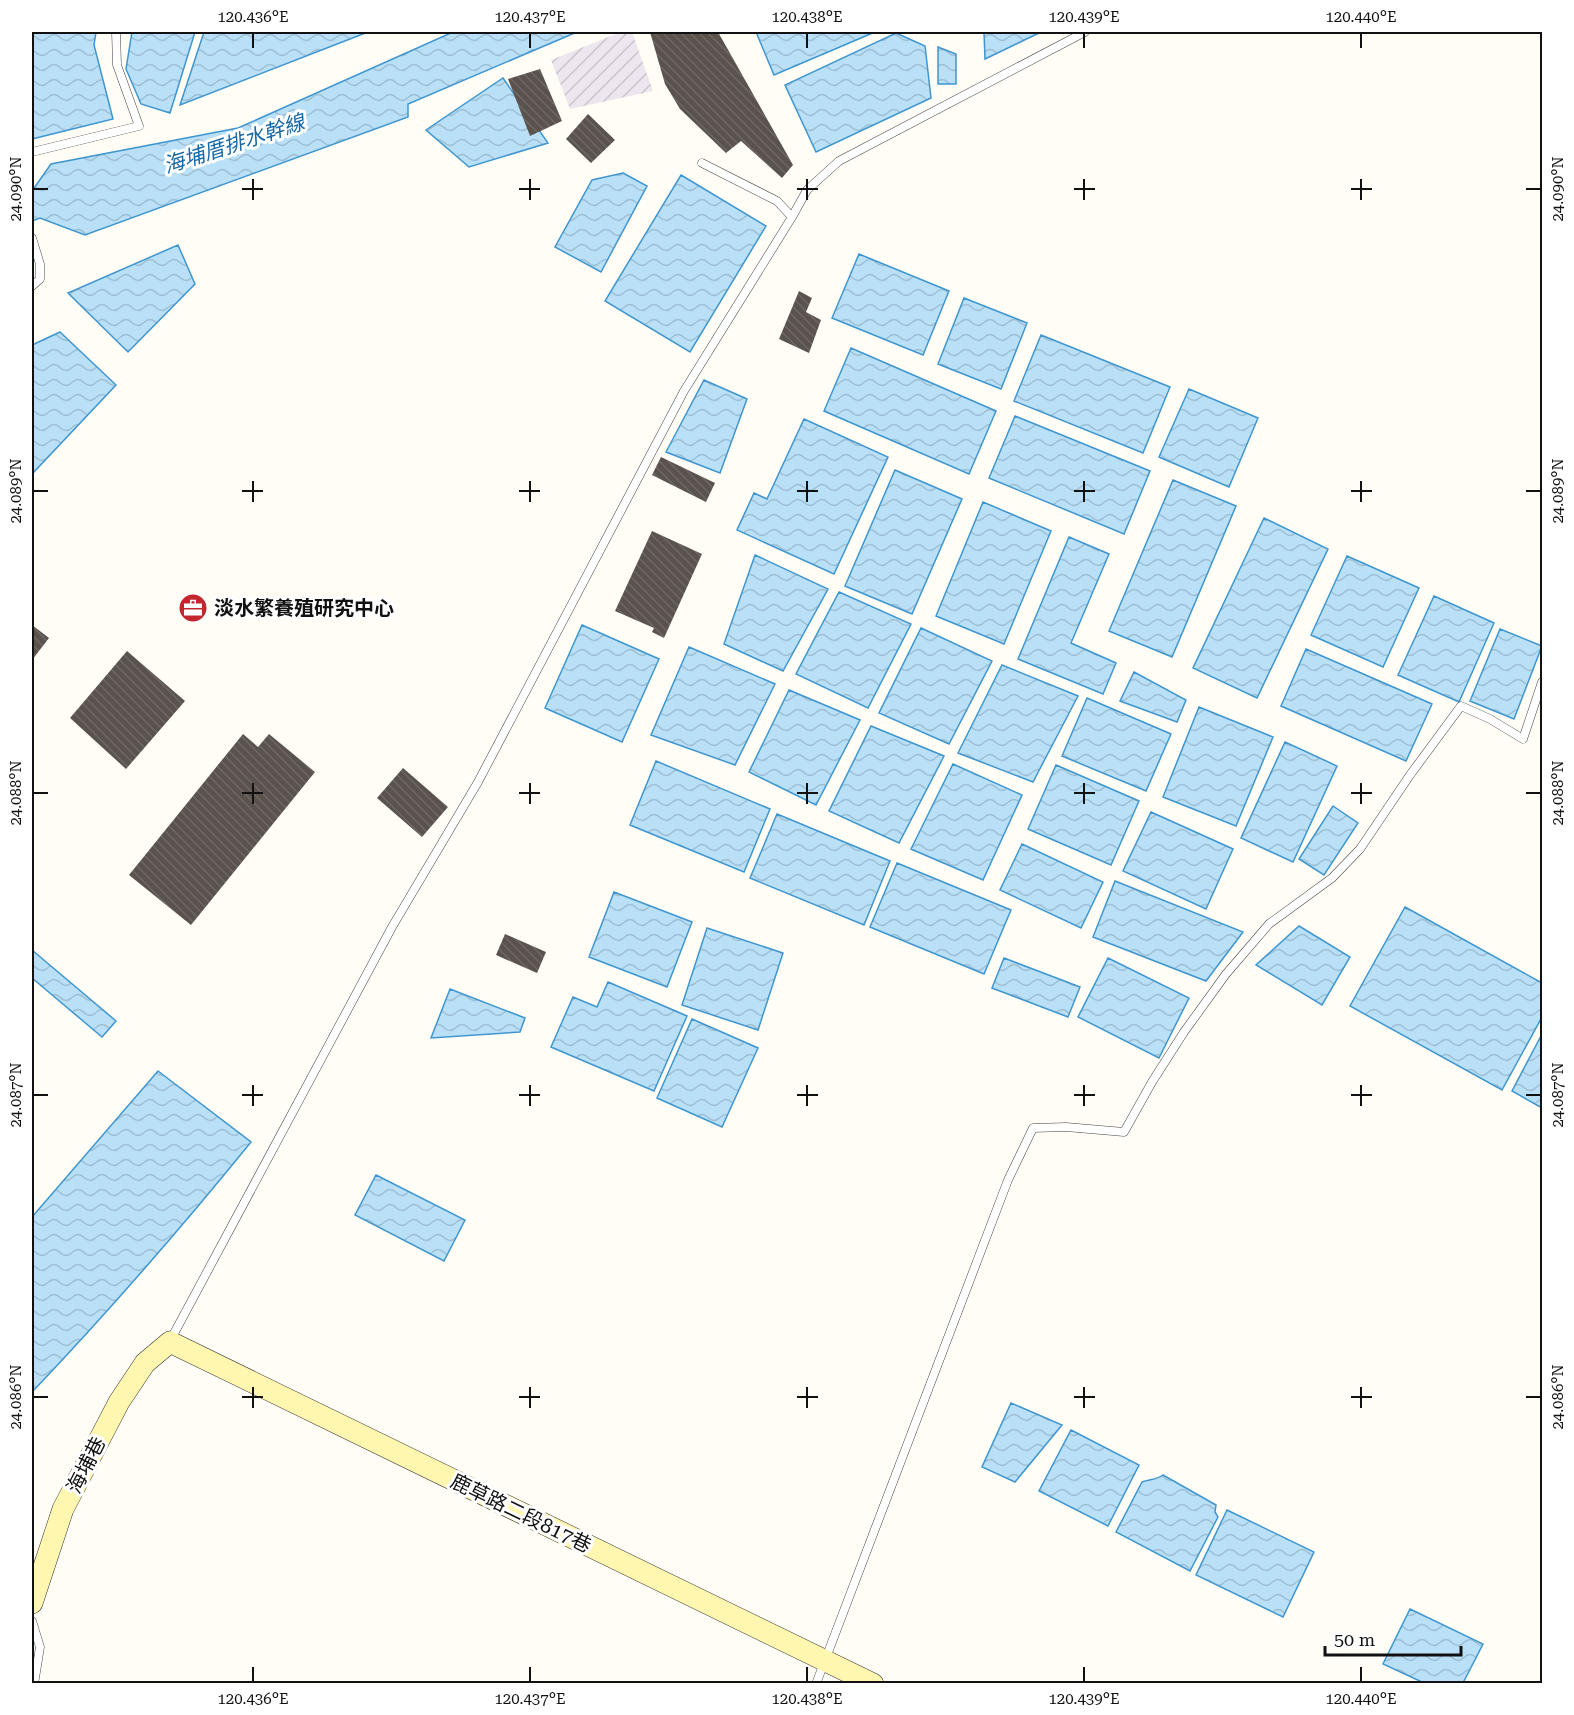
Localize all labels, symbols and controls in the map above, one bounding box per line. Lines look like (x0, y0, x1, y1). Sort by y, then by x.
text: 120.436°E (217, 8, 289, 26)
text: 120.437°E (494, 8, 566, 26)
text: 120.438°E (771, 8, 843, 26)
text: 120.439°E (1048, 8, 1120, 26)
text: 120.440°E (1325, 8, 1397, 26)
water label: 海埔厝排水幹線 (160, 109, 310, 178)
text: 24.090°N (7, 156, 25, 222)
text: 24.090°N (1549, 156, 1567, 222)
text: 24.089°N (7, 458, 25, 524)
text: 24.089°N (1549, 458, 1567, 524)
office icon: 淡水繁養殖研究中心 (177, 592, 209, 624)
place label: 淡水繁養殖研究中心 (214, 596, 394, 620)
text: 24.088°N (7, 760, 25, 826)
text: 24.088°N (1549, 760, 1567, 826)
text: 24.087°N (7, 1062, 25, 1128)
text: 24.087°N (1549, 1062, 1567, 1128)
text: 24.086°N (7, 1364, 25, 1430)
text: 24.086°N (1549, 1364, 1567, 1430)
street label: 海埔巷 (62, 1433, 110, 1497)
street label: 鹿草路二段817巷 (447, 1469, 595, 1557)
scale bar (1325, 1619, 1462, 1657)
text: 50 m (1334, 1629, 1375, 1650)
text: 120.436°E (217, 1690, 289, 1708)
text: 120.437°E (494, 1690, 566, 1708)
text: 120.438°E (771, 1690, 843, 1708)
text: 120.439°E (1048, 1690, 1120, 1708)
text: 120.440°E (1325, 1690, 1397, 1708)

